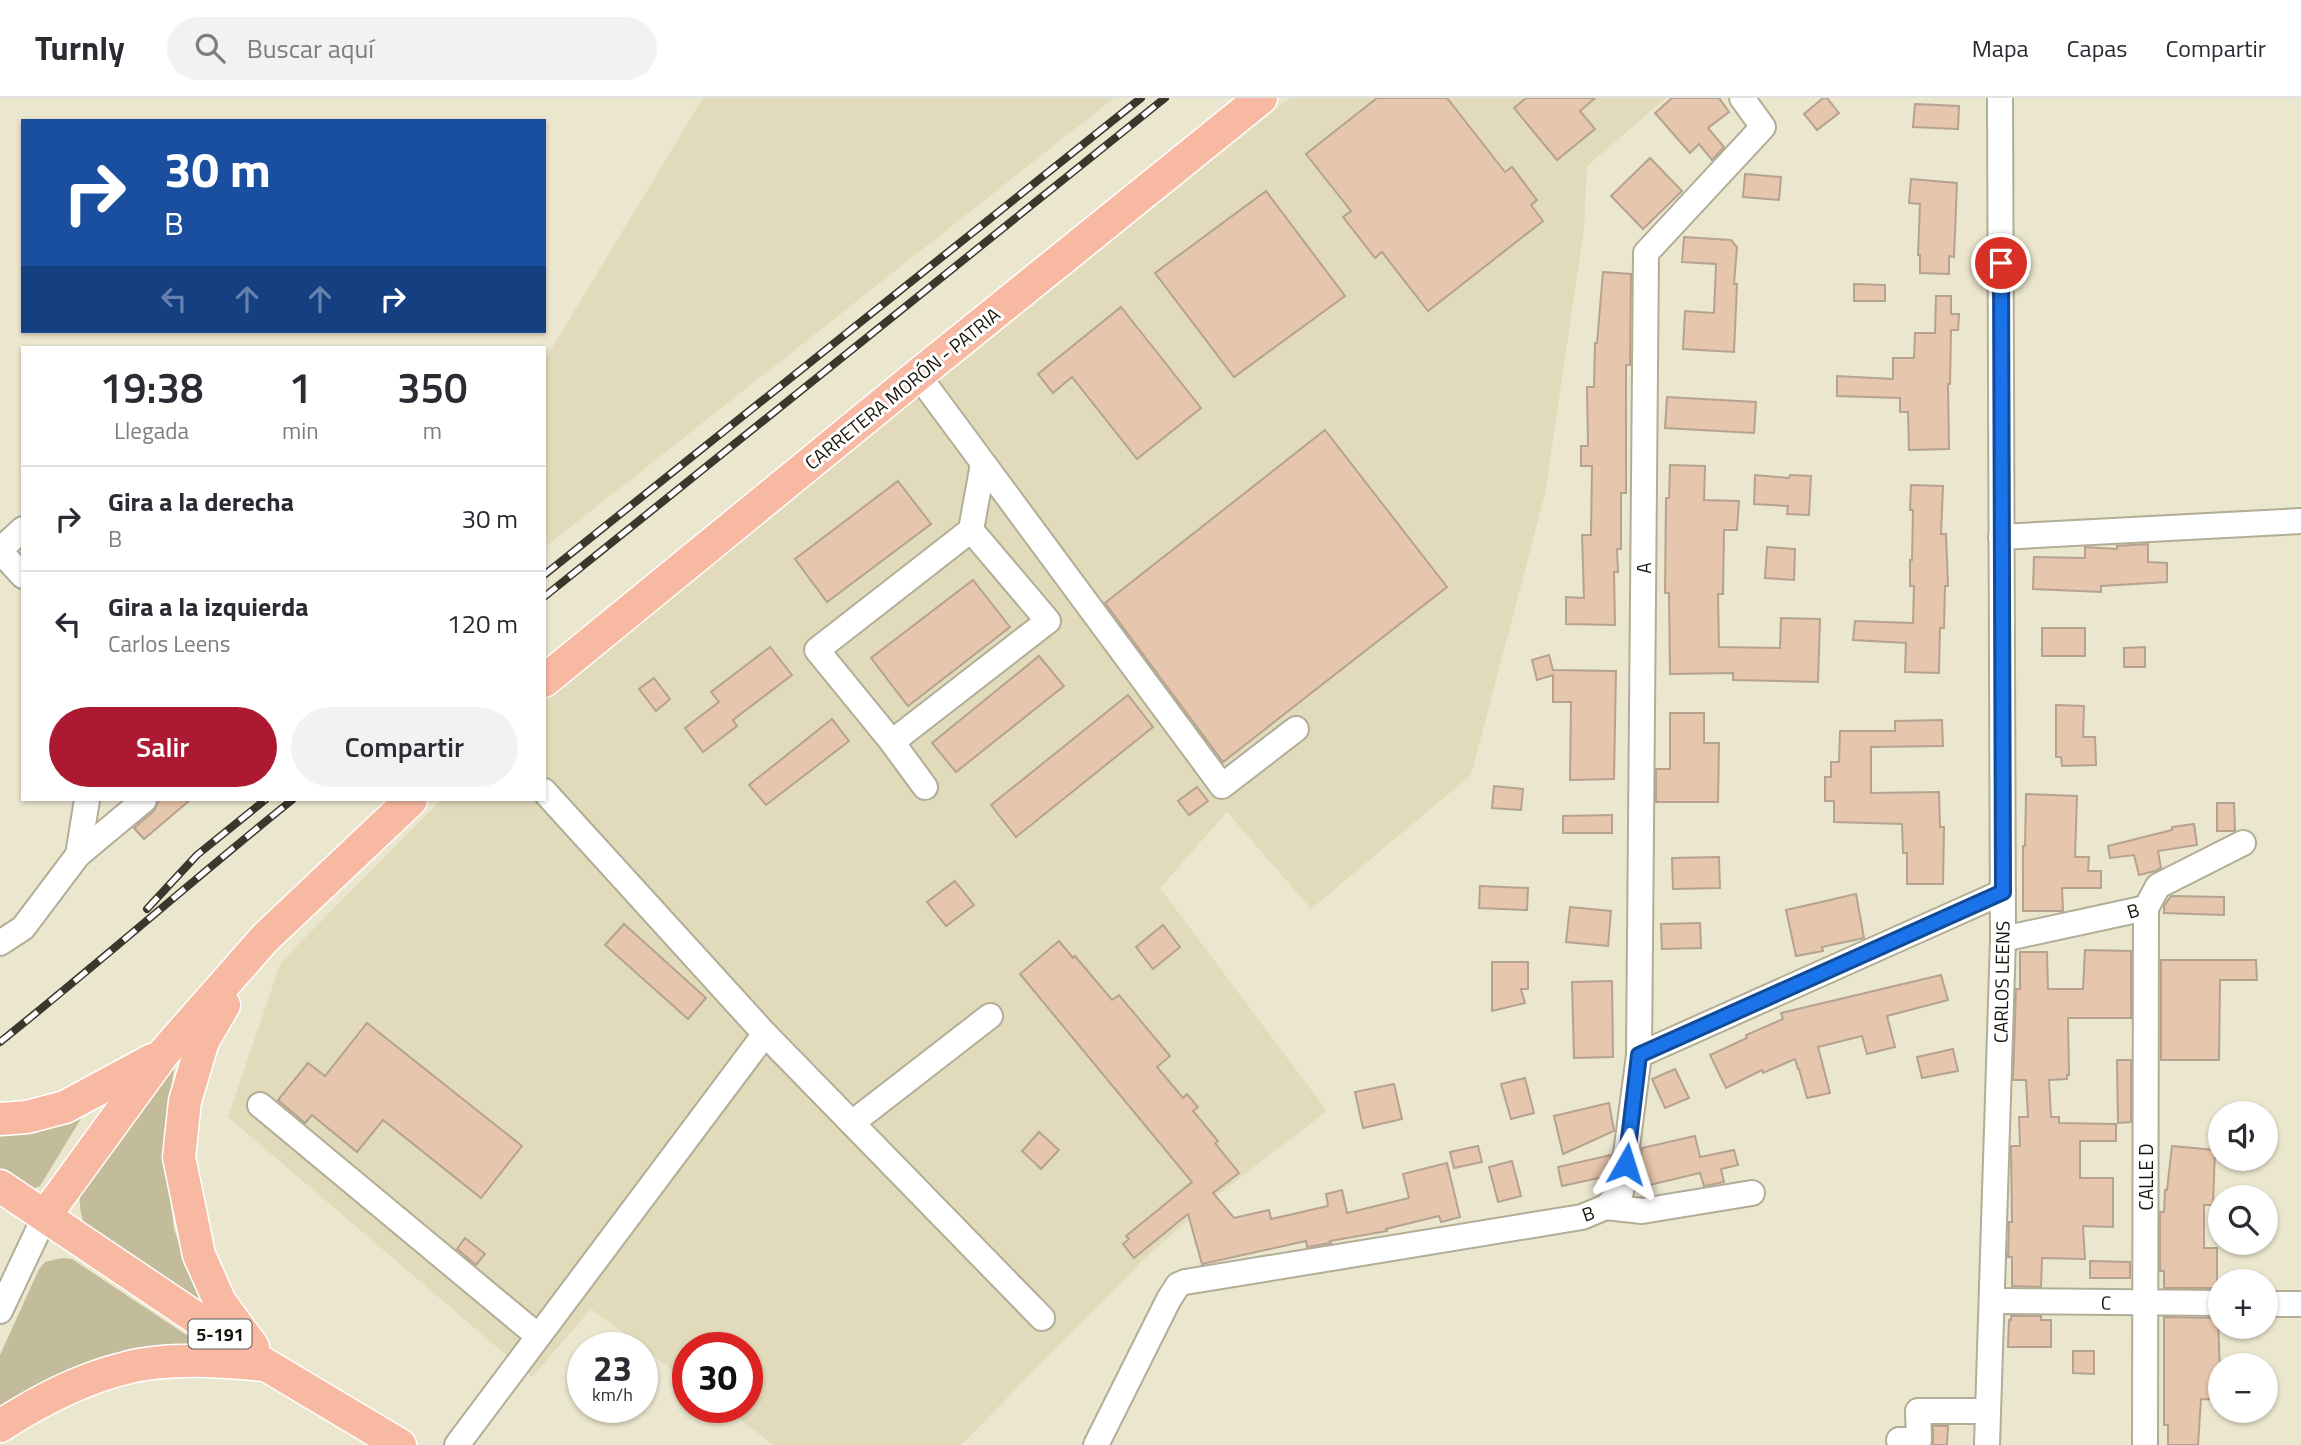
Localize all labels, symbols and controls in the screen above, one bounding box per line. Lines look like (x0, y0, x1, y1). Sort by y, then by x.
search box (167, 17, 657, 80)
text: Turnly (35, 23, 125, 73)
icon: search (191, 29, 229, 67)
text: Buscar aquí (247, 29, 374, 68)
text: Mapa (1972, 30, 2029, 66)
text: Capas (2067, 30, 2127, 66)
text: Compartir (2165, 30, 2266, 66)
text: 30 m (164, 131, 271, 206)
icon: right (49, 147, 140, 238)
text: B (164, 199, 184, 247)
pin (1971, 233, 2031, 293)
icon: arrive (1982, 244, 2020, 282)
icon: left (155, 280, 193, 318)
icon: ahead (228, 280, 266, 318)
icon: ahead (301, 280, 339, 318)
icon: right (374, 280, 412, 318)
street label: CARRETERA MORÓN - PATRIA (798, 300, 1006, 476)
text: 19:38 (99, 355, 204, 419)
text: 1 (289, 355, 312, 419)
text: 350 (397, 355, 468, 419)
text: Llegada (114, 413, 189, 448)
text: min (282, 413, 319, 448)
text: m (423, 413, 442, 448)
text: Gira a la derecha (108, 482, 294, 521)
text: 30 m (461, 499, 518, 538)
icon: right (49, 500, 87, 538)
text: B (108, 521, 122, 556)
street label: A (1629, 562, 1658, 574)
text: Gira a la izquierda (108, 587, 309, 626)
text: 120 m (447, 604, 518, 643)
icon: left (49, 605, 87, 643)
text: Carlos Leens (108, 626, 230, 661)
button: Salir (49, 707, 277, 787)
button: Compartir (291, 707, 518, 787)
street label: B (2123, 894, 2143, 926)
street label: CARLOS LEENS (1985, 921, 2017, 1043)
map controls (2208, 1101, 2278, 1423)
button: sound (2208, 1101, 2278, 1171)
position arrow (1589, 1127, 1663, 1201)
street label: CALLE D (2131, 1144, 2160, 1210)
button: search (2208, 1185, 2278, 1255)
street label: B (1578, 1197, 1598, 1229)
button: + (2208, 1269, 2278, 1339)
street label: C (2101, 1287, 2111, 1317)
road number: 5-191 (188, 1320, 252, 1349)
speed limit sign: 30 (672, 1332, 763, 1423)
text: 23 (593, 1341, 632, 1395)
button: − (2208, 1353, 2278, 1423)
text: km/h (592, 1381, 633, 1408)

